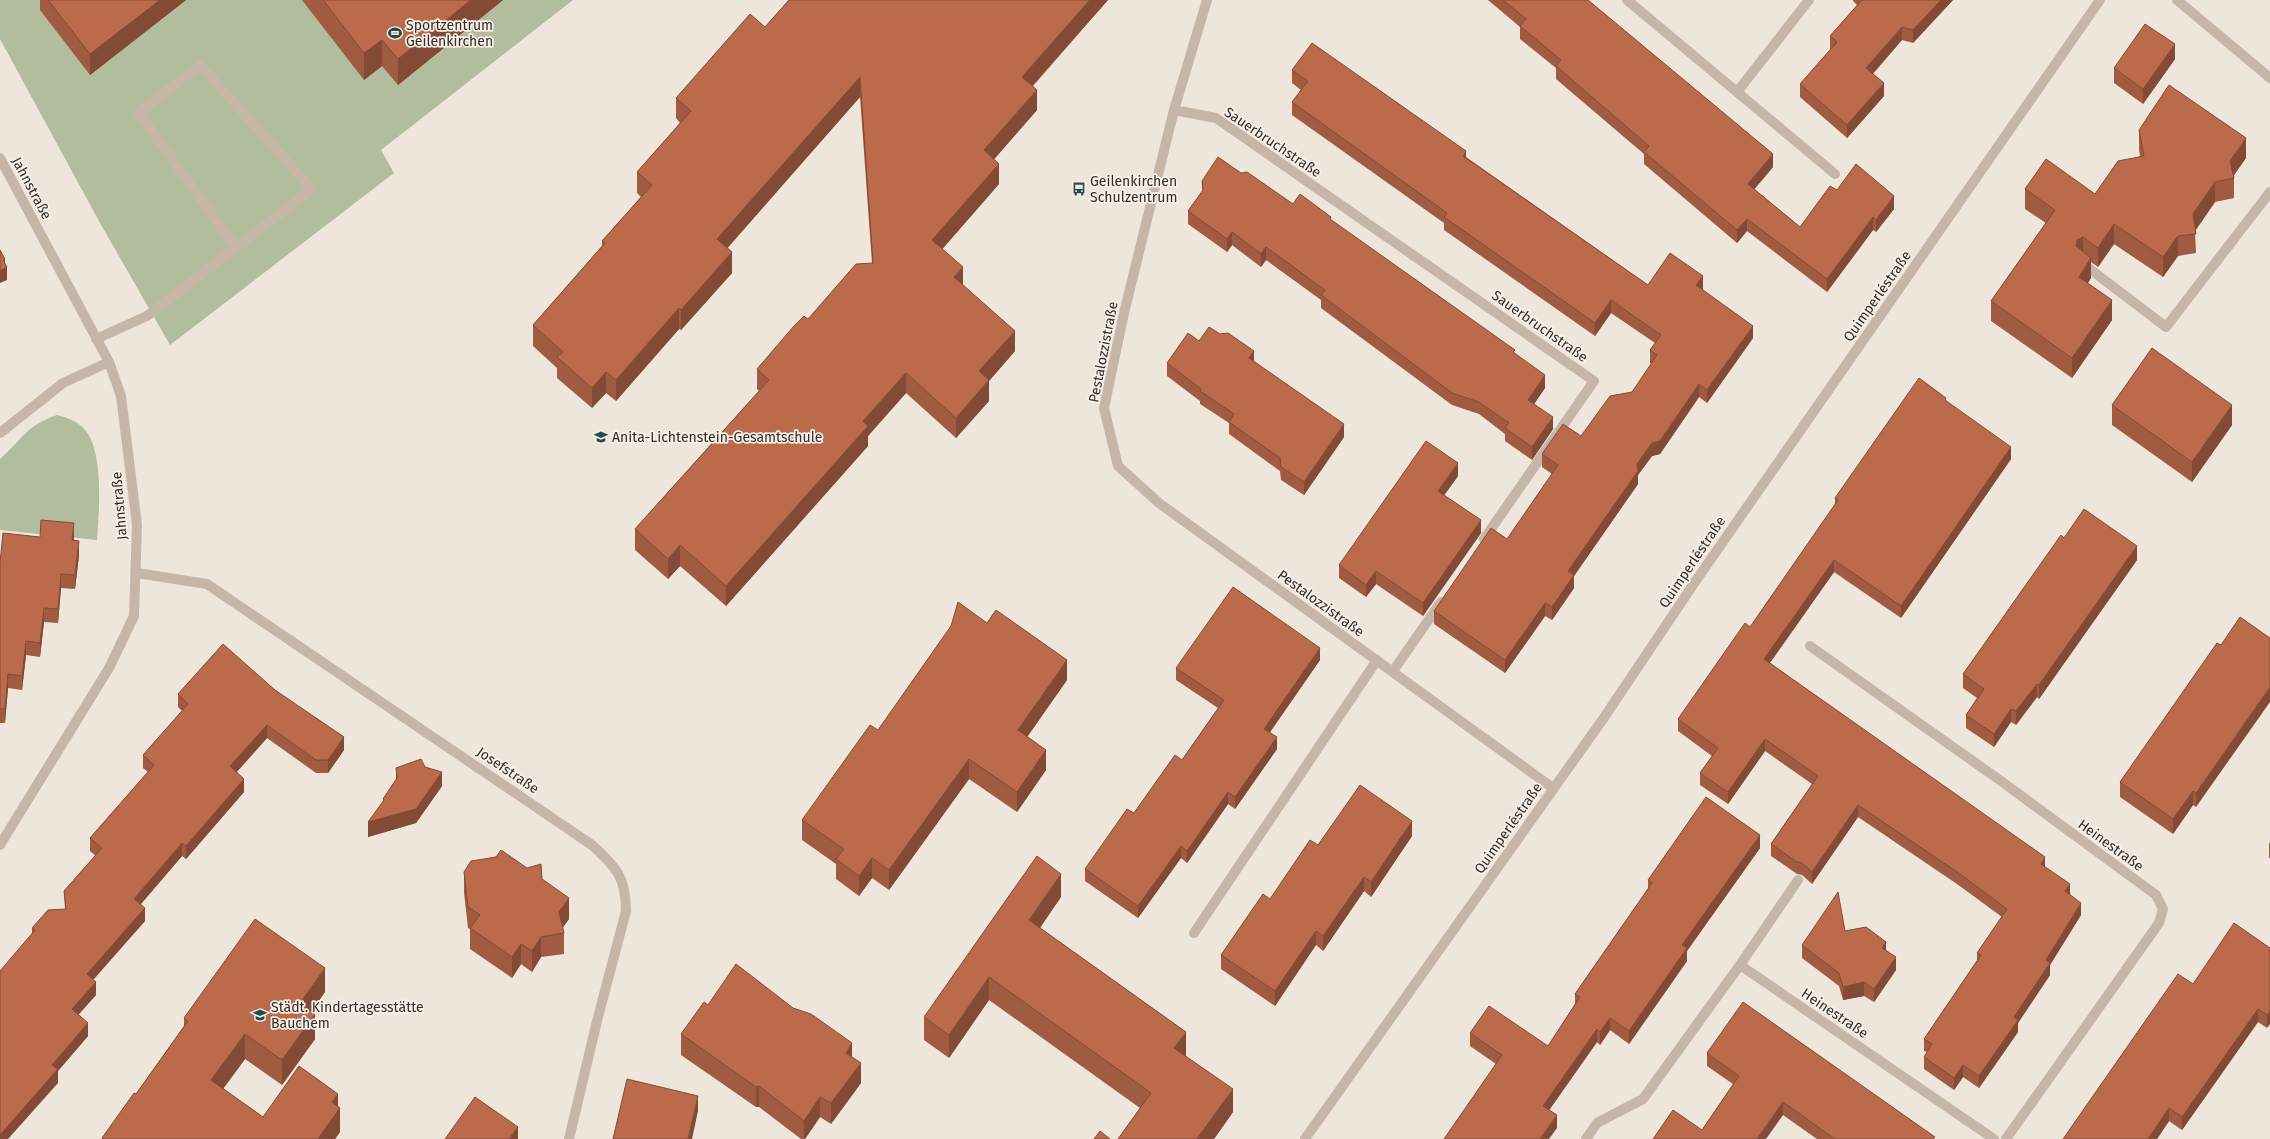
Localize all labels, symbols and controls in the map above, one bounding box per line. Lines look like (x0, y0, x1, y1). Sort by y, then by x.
place label: Sportzentrum Geilenkirchen (406, 17, 493, 50)
sports icon: Sportzentrum Geilenkirchen (387, 25, 403, 41)
street label: Sauerbruchstraße (1221, 104, 1324, 181)
street label: Jahnstraße (8, 154, 55, 222)
place label: Geilenkirchen Schulzentrum (1090, 173, 1177, 206)
bus stop icon: Geilenkirchen Schulzentrum (1071, 181, 1087, 197)
street label: Quimperléstraße (1840, 248, 1915, 345)
street label: Sauerbruchstraße (1488, 287, 1591, 366)
street label: Pestalozzistraße (1085, 300, 1122, 404)
school or university icon: Anita-Lichtenstein-Gesamtschule (593, 429, 609, 445)
place label: Anita-Lichtenstein-Gesamtschule (612, 429, 822, 446)
street label: Jahnstraße (108, 471, 131, 541)
street label: Quimperléstraße (1655, 513, 1729, 611)
street label: Pestalozzistraße (1274, 566, 1367, 640)
street label: Josefstraße (473, 743, 542, 797)
street label: Quimperléstraße (1471, 780, 1546, 877)
street label: Heinestraße (2075, 816, 2147, 875)
street label: Heinestraße (1798, 985, 1871, 1042)
place label: Städt. Kindertagesstätte Bauchem (271, 999, 424, 1032)
school or university icon: Städt. Kindertagesstätte Bauchem (252, 1007, 268, 1023)

